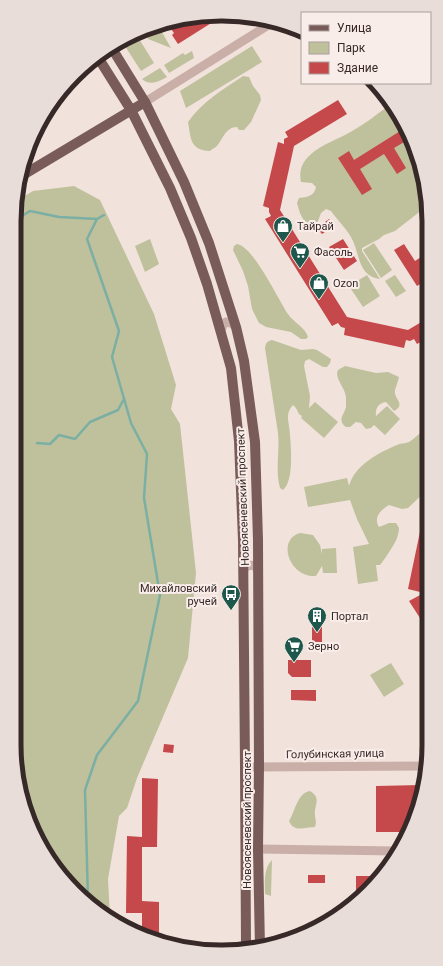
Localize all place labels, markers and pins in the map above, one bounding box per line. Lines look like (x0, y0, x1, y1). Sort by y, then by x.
shop icon: Тайрай (272, 215, 294, 243)
place label: Тайрай (297, 220, 334, 233)
supermarket icon: Фасоль (289, 241, 311, 269)
place label: Фасоль (314, 246, 353, 259)
shop icon: Ozon (308, 272, 330, 300)
place label: Ozon (333, 277, 358, 290)
place label: Михайловский ручей (140, 582, 217, 608)
bus stop icon: Михайловский ручей (220, 583, 242, 611)
building icon: Портал (306, 605, 328, 633)
place label: Портал (331, 610, 368, 623)
supermarket icon: Зерно (283, 635, 305, 663)
place label: Зерно (308, 640, 339, 653)

